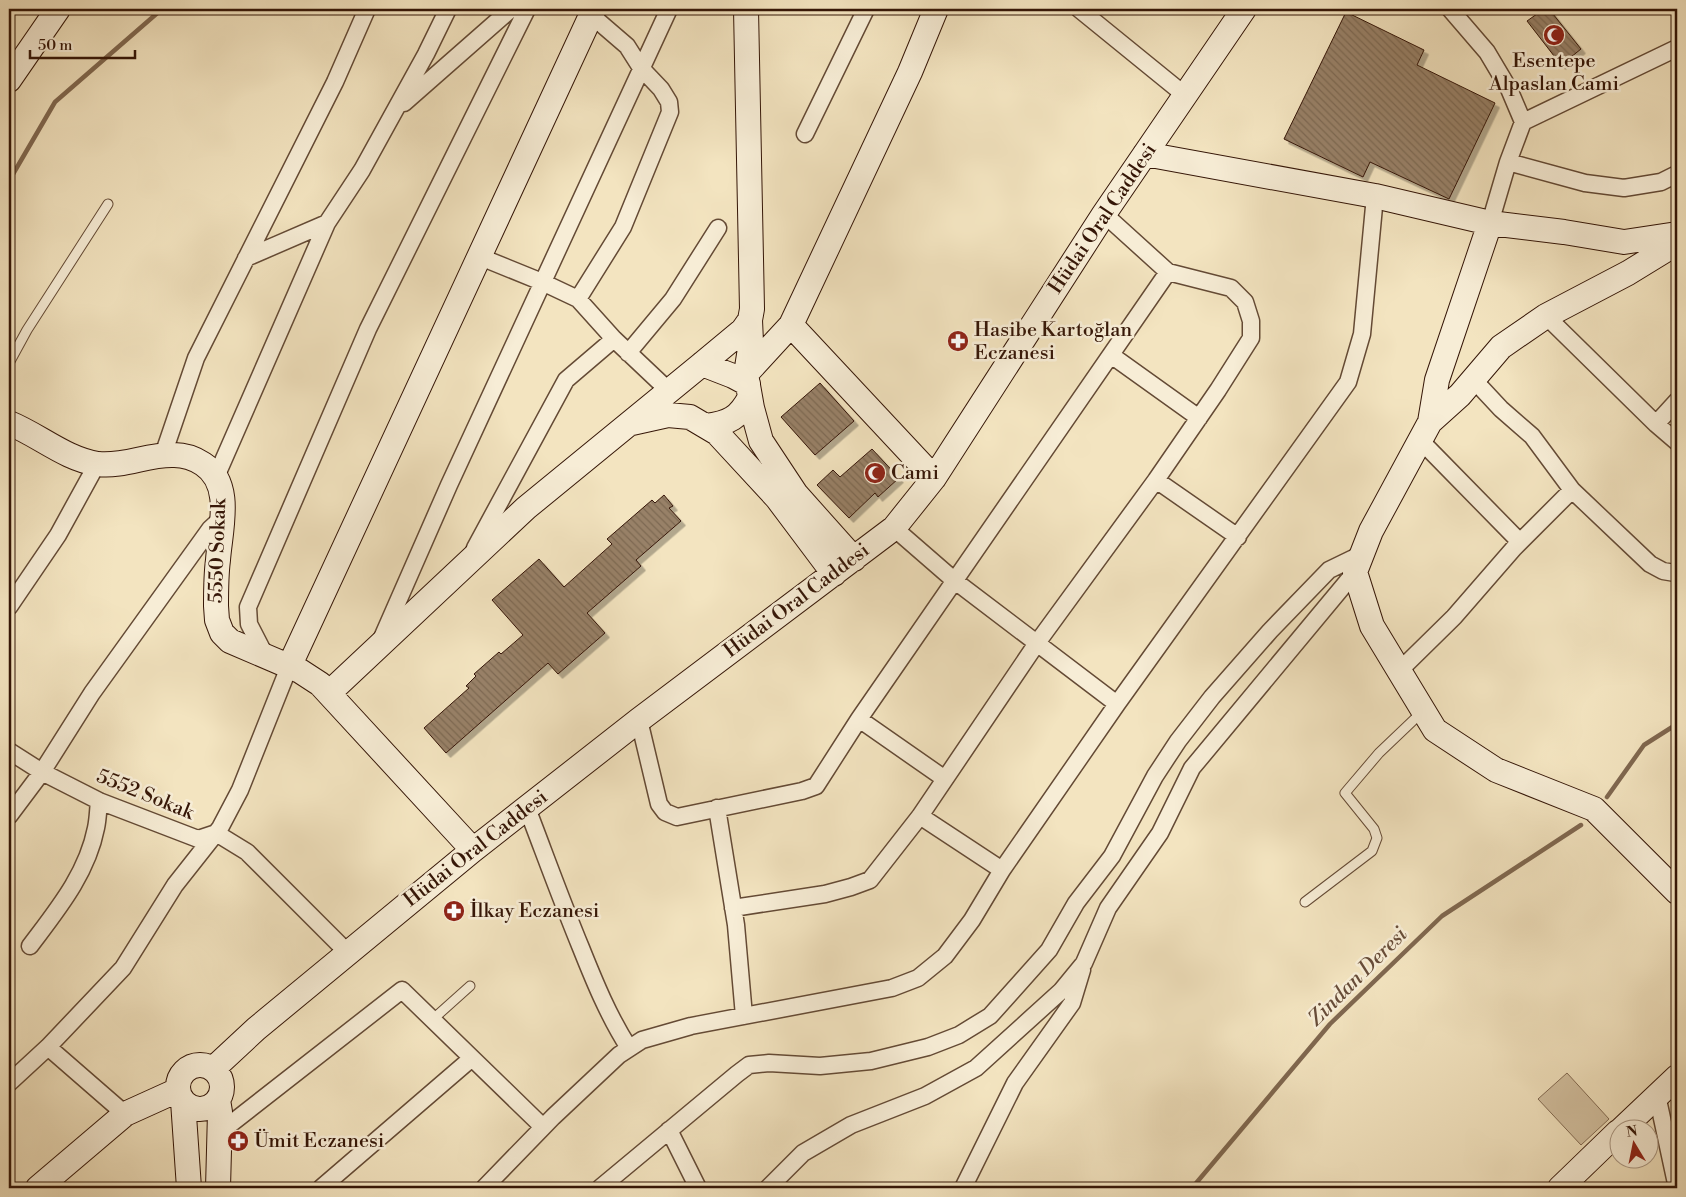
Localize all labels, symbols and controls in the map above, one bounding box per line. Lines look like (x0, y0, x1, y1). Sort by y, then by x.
mosque icon: Esentepe Alpaslan Cami (1542, 23, 1566, 47)
scale bar (30, 28, 135, 60)
text: 50 m (38, 36, 72, 55)
place label: Esentepe Alpaslan Cami (1488, 49, 1619, 97)
street label: Hüdai Oral Caddesi (1043, 139, 1163, 299)
place label: Hasibe Kartoğlan Eczanesi (974, 318, 1132, 366)
pharmacy icon: Hasibe Kartoğlan Eczanesi (946, 329, 970, 353)
mosque icon: Cami (863, 461, 887, 485)
place label: Cami (891, 461, 939, 486)
street label: 5550 Sokak (204, 497, 232, 604)
street label: Hüdai Oral Caddesi (719, 538, 875, 664)
street label: 5552 Sokak (93, 764, 199, 826)
street label: Hüdai Oral Caddesi (399, 785, 553, 913)
place label: İlkay Eczanesi (470, 898, 600, 924)
pharmacy icon: İlkay Eczanesi (442, 899, 466, 923)
water label: Zindan Deresi (1303, 922, 1413, 1032)
north arrow (1608, 1120, 1658, 1170)
text: N (1625, 1122, 1639, 1142)
place label: Ümit Eczanesi (254, 1128, 385, 1154)
pharmacy icon: Ümit Eczanesi (226, 1129, 250, 1153)

